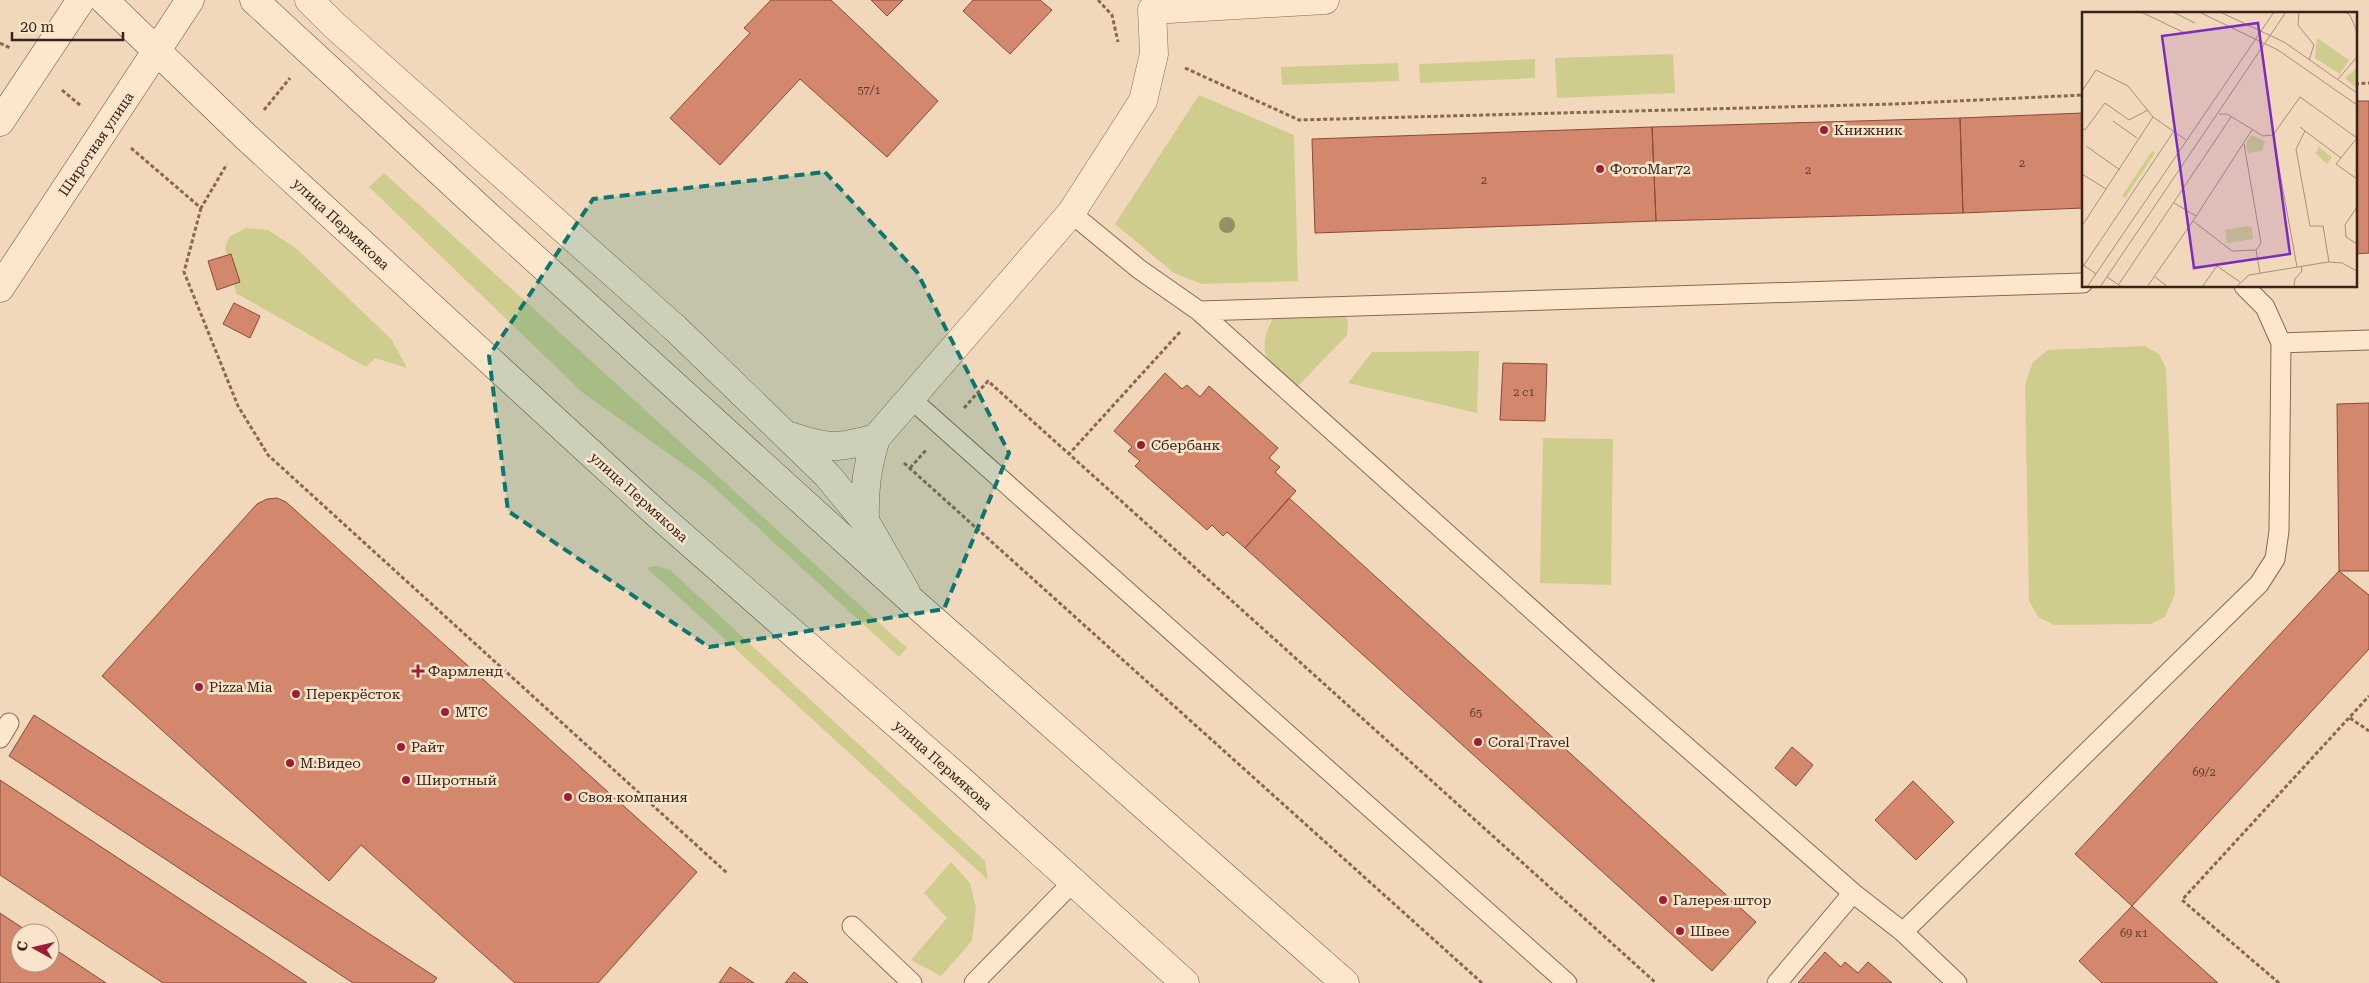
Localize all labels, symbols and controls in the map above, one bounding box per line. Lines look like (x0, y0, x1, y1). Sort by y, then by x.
scale bar (12, 10, 124, 42)
inset map (2082, 12, 2356, 288)
text: 20 m (20, 18, 55, 36)
house number: 57/1 (857, 84, 881, 97)
street label: Широтная улица (55, 89, 137, 199)
place label: Книжник (1834, 122, 1903, 138)
marker: Книжник (1818, 124, 1830, 136)
house number: 2 (2019, 157, 2025, 170)
place label: ФотоМаг72 (1610, 161, 1691, 177)
marker: ФотоМаг72 (1594, 163, 1606, 175)
house number: 2 (1805, 164, 1811, 177)
house number: 2 (1481, 174, 1487, 187)
street label: улица Пермякова (289, 175, 393, 273)
house number: 2 с1 (1513, 386, 1535, 399)
place label: Сбербанк (1151, 437, 1221, 453)
marker: Сбербанк (1135, 439, 1147, 451)
street label: улица Пермякова (587, 449, 692, 545)
place label: Фармленд (428, 663, 503, 679)
marker: Фармленд (412, 665, 424, 677)
place label: Pizza Mia (209, 679, 273, 695)
marker: Pizza Mia (193, 681, 205, 693)
place label: Перекрёсток (306, 686, 401, 702)
marker: Перекрёсток (290, 688, 302, 700)
place label: МТС (455, 704, 487, 720)
marker: МТС (439, 706, 451, 718)
house number: 65 (1470, 707, 1482, 720)
street label: улица Пермякова (891, 717, 996, 813)
place label: Coral Travel (1488, 734, 1570, 750)
marker: Coral Travel (1472, 736, 1484, 748)
place label: Райт (411, 739, 445, 755)
marker: Райт (395, 741, 407, 753)
place label: М.Видео (300, 755, 361, 771)
marker: М.Видео (284, 757, 296, 769)
house number: 69/2 (2192, 766, 2216, 779)
place label: Широтный (416, 772, 497, 788)
marker: Широтный (400, 774, 412, 786)
place label: Своя компания (578, 789, 688, 805)
marker: Своя компания (562, 791, 574, 803)
place label: Галерея штор (1673, 892, 1772, 908)
marker: Галерея штор (1657, 894, 1669, 906)
north arrow (10, 923, 60, 973)
place label: Швее (1690, 923, 1730, 939)
marker: Швее (1674, 925, 1686, 937)
house number: 69 к1 (2120, 927, 2148, 940)
text: С (14, 940, 31, 952)

